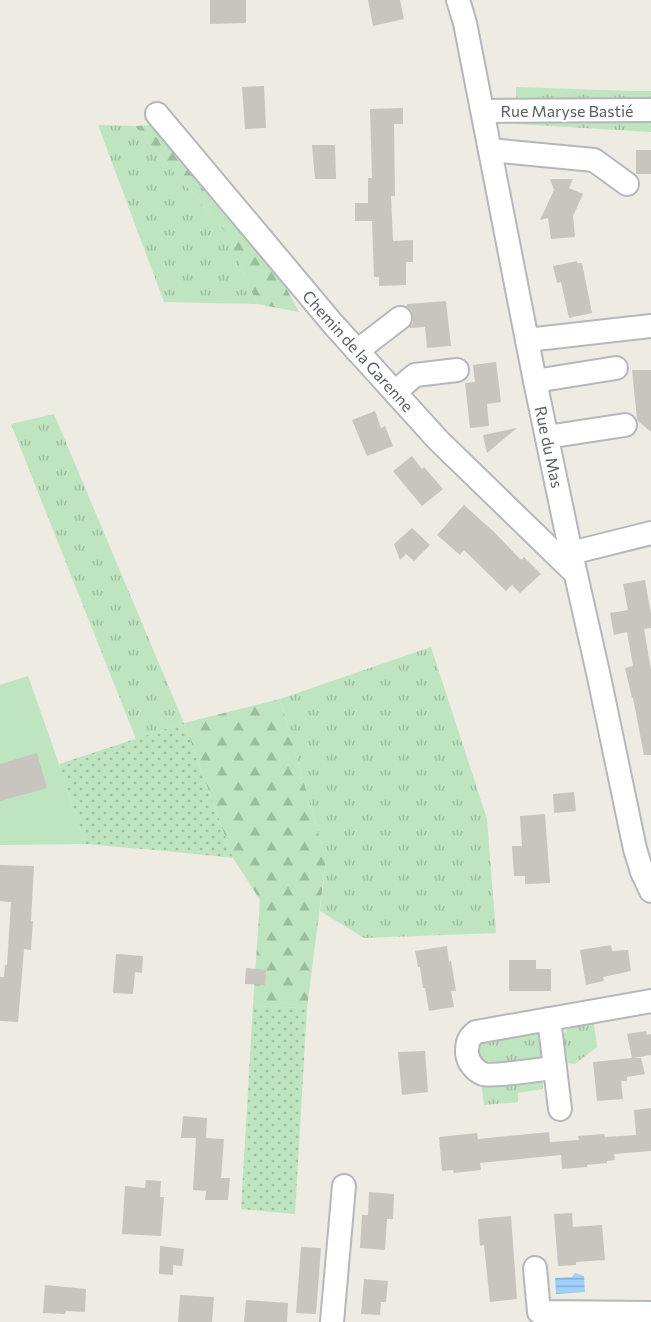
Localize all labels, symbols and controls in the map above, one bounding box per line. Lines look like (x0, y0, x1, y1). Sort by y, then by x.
street label: Rue Maryse Bastié (500, 101, 634, 120)
street label: Chemin de la Garenne (299, 286, 418, 415)
street label: Rue du Mas (532, 404, 567, 490)

